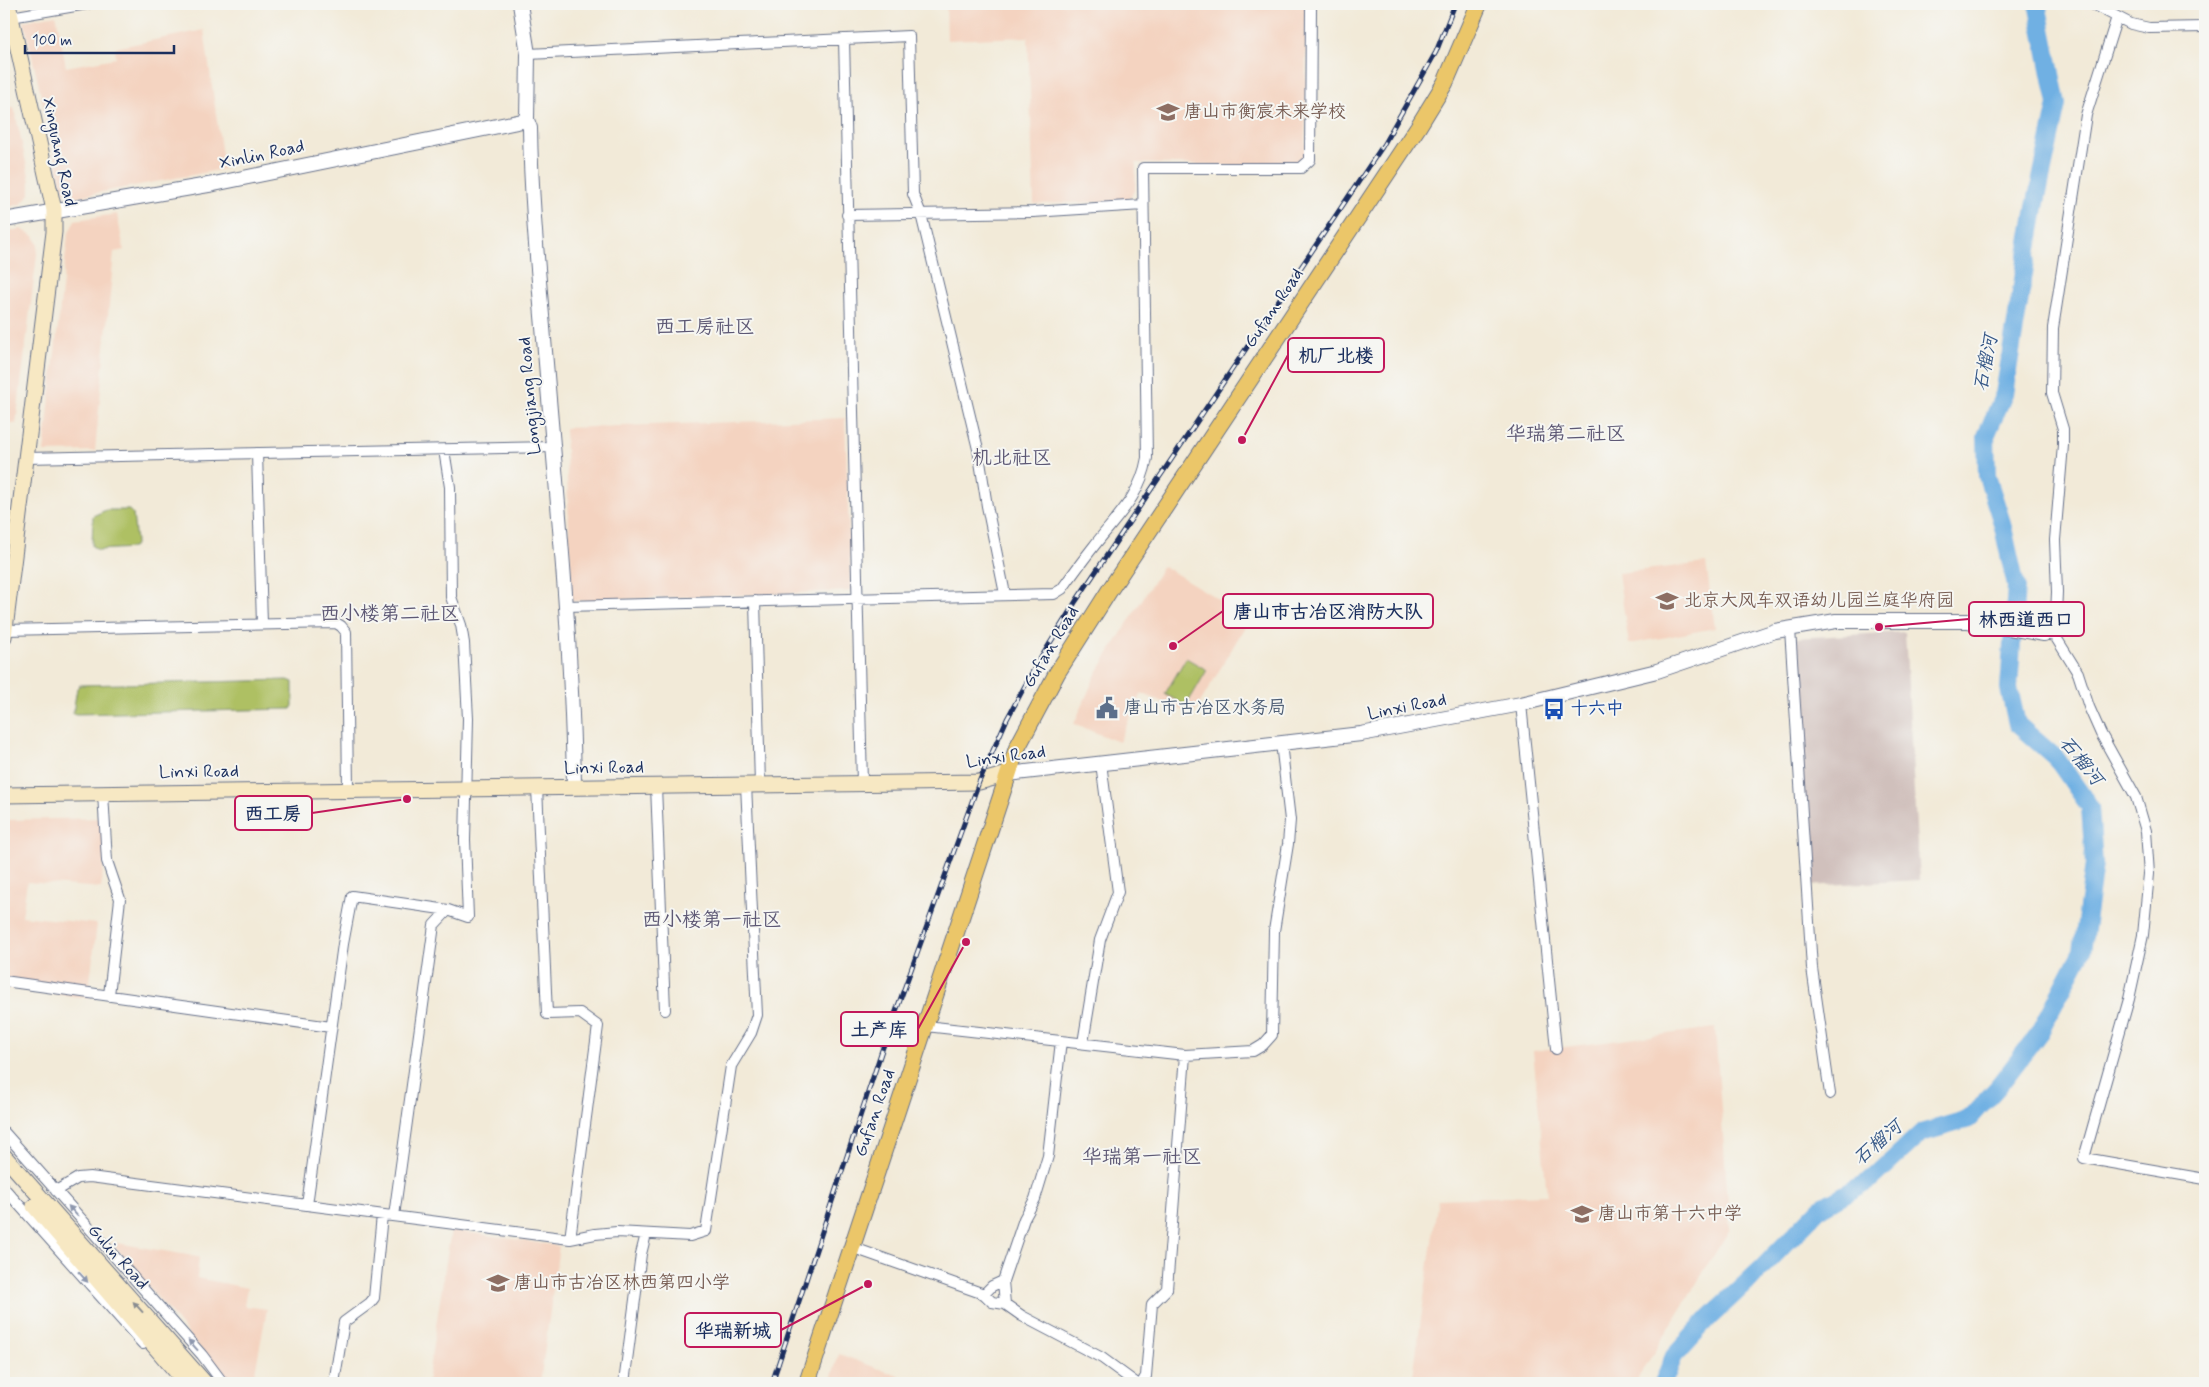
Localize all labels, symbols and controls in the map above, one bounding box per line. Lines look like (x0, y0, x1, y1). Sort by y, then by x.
scale bar (25, 22, 174, 54)
text: 100 m (32, 31, 72, 51)
street label: Xinguang Road (34, 95, 82, 209)
school or university icon: 唐山市衡宸未来学校 (1155, 99, 1181, 125)
place label: 唐山市衡宸未来学校 (1184, 100, 1346, 124)
street label: Xinlin Road (217, 134, 307, 176)
street label: Gufan Road (1239, 263, 1309, 353)
district label: 西工房社区 (655, 314, 755, 341)
water label: 石榴河 (1968, 330, 2004, 393)
street label: Longjiang Road (513, 336, 548, 456)
callout: 机厂北楼 (1288, 338, 1384, 372)
text: 机厂北楼 (1298, 344, 1374, 369)
district label: 华瑞第二社区 (1506, 421, 1626, 448)
district label: 机北社区 (972, 445, 1052, 472)
school or university icon: 北京大风车双语幼儿园兰庭华府园 (1654, 588, 1680, 614)
place label: 北京大风车双语幼儿园兰庭华府园 (1684, 589, 1954, 613)
callout: 唐山市古冶区消防大队 (1223, 594, 1433, 628)
text: 唐山市古冶区消防大队 (1233, 600, 1423, 625)
district label: 西小楼第二社区 (320, 601, 460, 628)
street label: Gufan Road (1017, 602, 1085, 692)
callout: 林西道西口 (1969, 602, 2084, 636)
text: 林西道西口 (1978, 608, 2074, 633)
street label: Linxi Road (1365, 688, 1449, 726)
public building icon: 唐山市古冶区水务局 (1094, 695, 1120, 721)
place label: 唐山市古冶区水务局 (1124, 696, 1286, 720)
bus stop icon: 十六中 (1541, 696, 1567, 722)
place label: 十六中 (1570, 697, 1624, 721)
water label: 石榴河 (2053, 731, 2111, 793)
street label: Linxi Road (965, 740, 1047, 774)
street label: Linxi Road (564, 755, 644, 781)
street label: Linxi Road (159, 759, 239, 785)
callout: 西工房 (235, 796, 312, 830)
text: 西工房 (244, 802, 302, 827)
district label: 西小楼第一社区 (642, 907, 782, 934)
callout: 土产库 (841, 1012, 918, 1046)
text: 土产库 (850, 1018, 908, 1043)
street label: Gufan Road (849, 1066, 901, 1160)
water label: 石榴河 (1848, 1113, 1910, 1171)
district label: 华瑞第一社区 (1082, 1144, 1202, 1171)
school or university icon: 唐山市第十六中学 (1569, 1201, 1595, 1227)
place label: 唐山市第十六中学 (1598, 1202, 1742, 1226)
one-way arrow (67, 1205, 79, 1217)
street label: Gulin Road (82, 1219, 154, 1295)
one-way arrow (77, 1270, 89, 1282)
school or university icon: 唐山市古冶区林西第四小学 (485, 1270, 511, 1296)
place label: 唐山市古冶区林西第四小学 (514, 1271, 730, 1295)
one-way arrow (132, 1302, 144, 1314)
callout: 华瑞新城 (685, 1313, 781, 1347)
text: 华瑞新城 (695, 1319, 771, 1344)
one-way arrow (187, 1340, 199, 1352)

